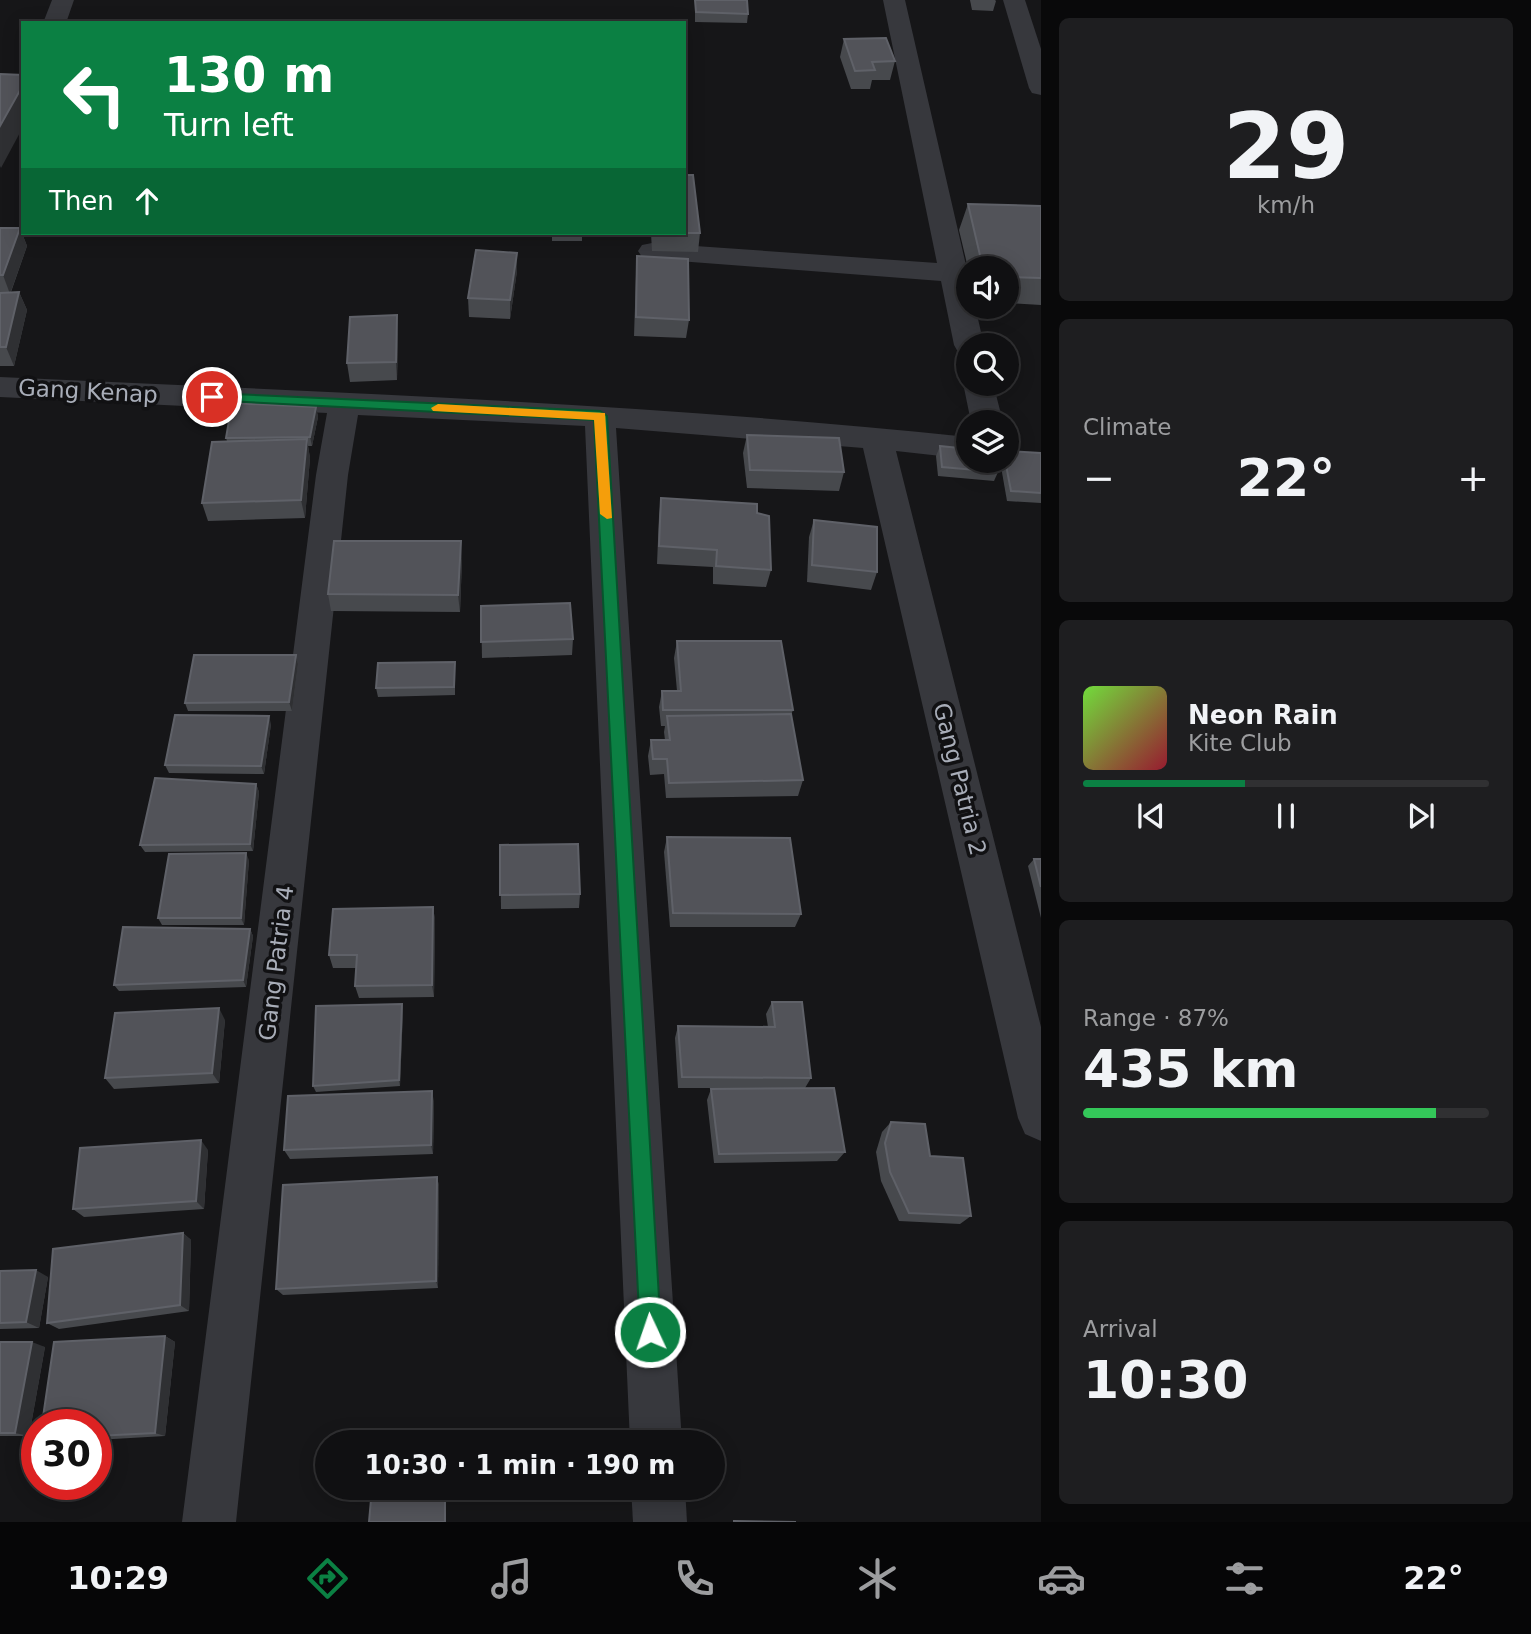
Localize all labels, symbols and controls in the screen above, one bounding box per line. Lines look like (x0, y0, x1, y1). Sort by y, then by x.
text: 130 m (164, 47, 334, 104)
icon: left (49, 49, 140, 140)
text: 29 (1223, 94, 1349, 199)
text: Turn left (164, 106, 294, 144)
icon: ahead (128, 182, 166, 220)
text: Then (49, 186, 114, 216)
text: km/h (1257, 192, 1315, 218)
map controls (956, 256, 1019, 473)
button: sound (956, 256, 1019, 319)
button: search (956, 333, 1019, 396)
pin (182, 367, 242, 427)
street label: Gang Kenap (18, 374, 158, 408)
icon: arrive (193, 378, 231, 416)
button: layers (956, 410, 1019, 473)
text: Climate (1083, 414, 1172, 440)
text: 22° (1237, 448, 1335, 508)
text: − (1083, 456, 1115, 500)
text: + (1457, 456, 1489, 500)
street label: Gang Patria 2 (928, 700, 992, 858)
text: Neon Rain (1188, 700, 1338, 730)
text: Kite Club (1188, 730, 1292, 756)
icon: previous (1132, 797, 1170, 835)
icon: pause (1267, 797, 1305, 835)
icon: next (1402, 797, 1440, 835)
street label: Gang Patria 4 (254, 884, 298, 1042)
text: Range · 87% (1083, 1005, 1229, 1031)
text: 435 km (1083, 1039, 1298, 1099)
position arrow (613, 1295, 687, 1369)
text: Arrival (1083, 1316, 1158, 1342)
text: 10:30 (1083, 1350, 1249, 1410)
speed limit sign: 30 (21, 1409, 112, 1500)
text: 10:30 · 1 min · 190 m (365, 1450, 675, 1480)
icon: directions (303, 1554, 352, 1603)
icon: music (487, 1554, 536, 1603)
icon: phone (670, 1554, 719, 1603)
icon: climate (853, 1554, 902, 1603)
icon: car (1037, 1554, 1086, 1603)
icon: filters (1220, 1554, 1269, 1603)
text: 10:29 (67, 1559, 169, 1597)
text: 22° (1403, 1559, 1464, 1597)

